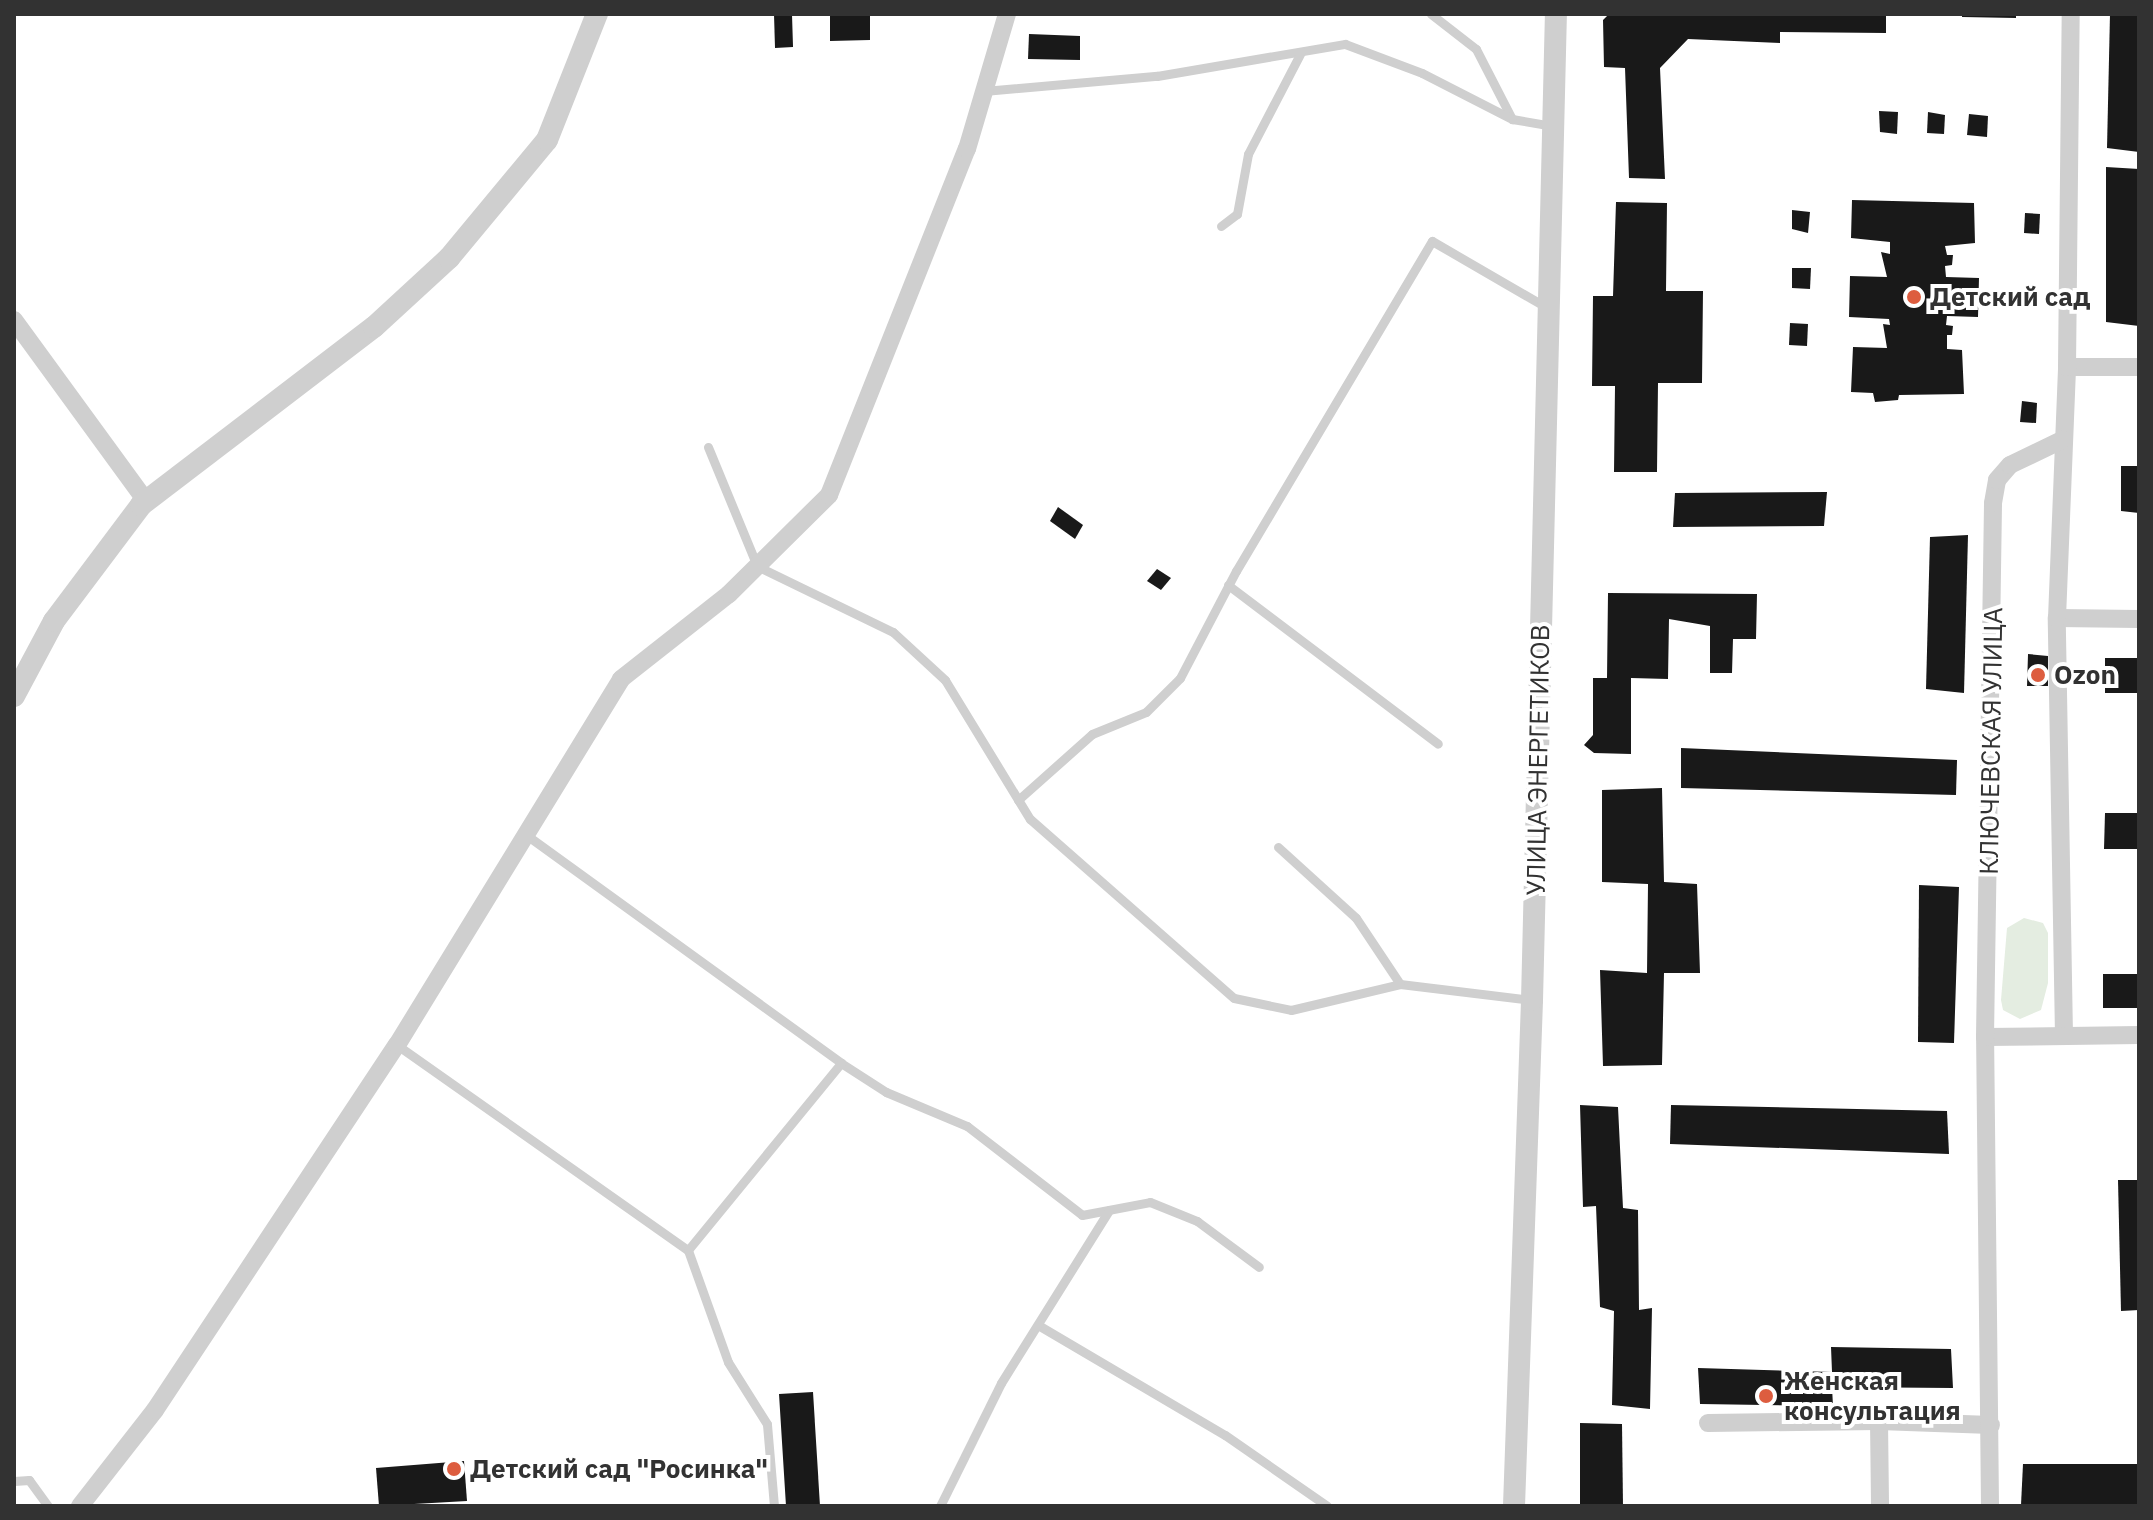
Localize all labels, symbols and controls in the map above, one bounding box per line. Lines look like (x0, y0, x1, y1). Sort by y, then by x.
place label: Детский сад (1930, 281, 2090, 313)
marker: Детский сад (1905, 288, 1923, 306)
street label: КЛЮЧЕВСКАЯ УЛИЦА (1973, 607, 2009, 875)
street label: УЛИЦА ЭНЕРГЕТИКОВ (1520, 624, 1556, 896)
place label: Ozon (2054, 659, 2116, 691)
marker: Ozon (2029, 666, 2047, 684)
place label: Женская консультация (1784, 1365, 1961, 1426)
marker: Женская консультация (1755, 1385, 1777, 1407)
place label: Детский сад "Росинка" (470, 1453, 768, 1485)
marker: Детский сад "Росинка" (445, 1460, 463, 1478)

